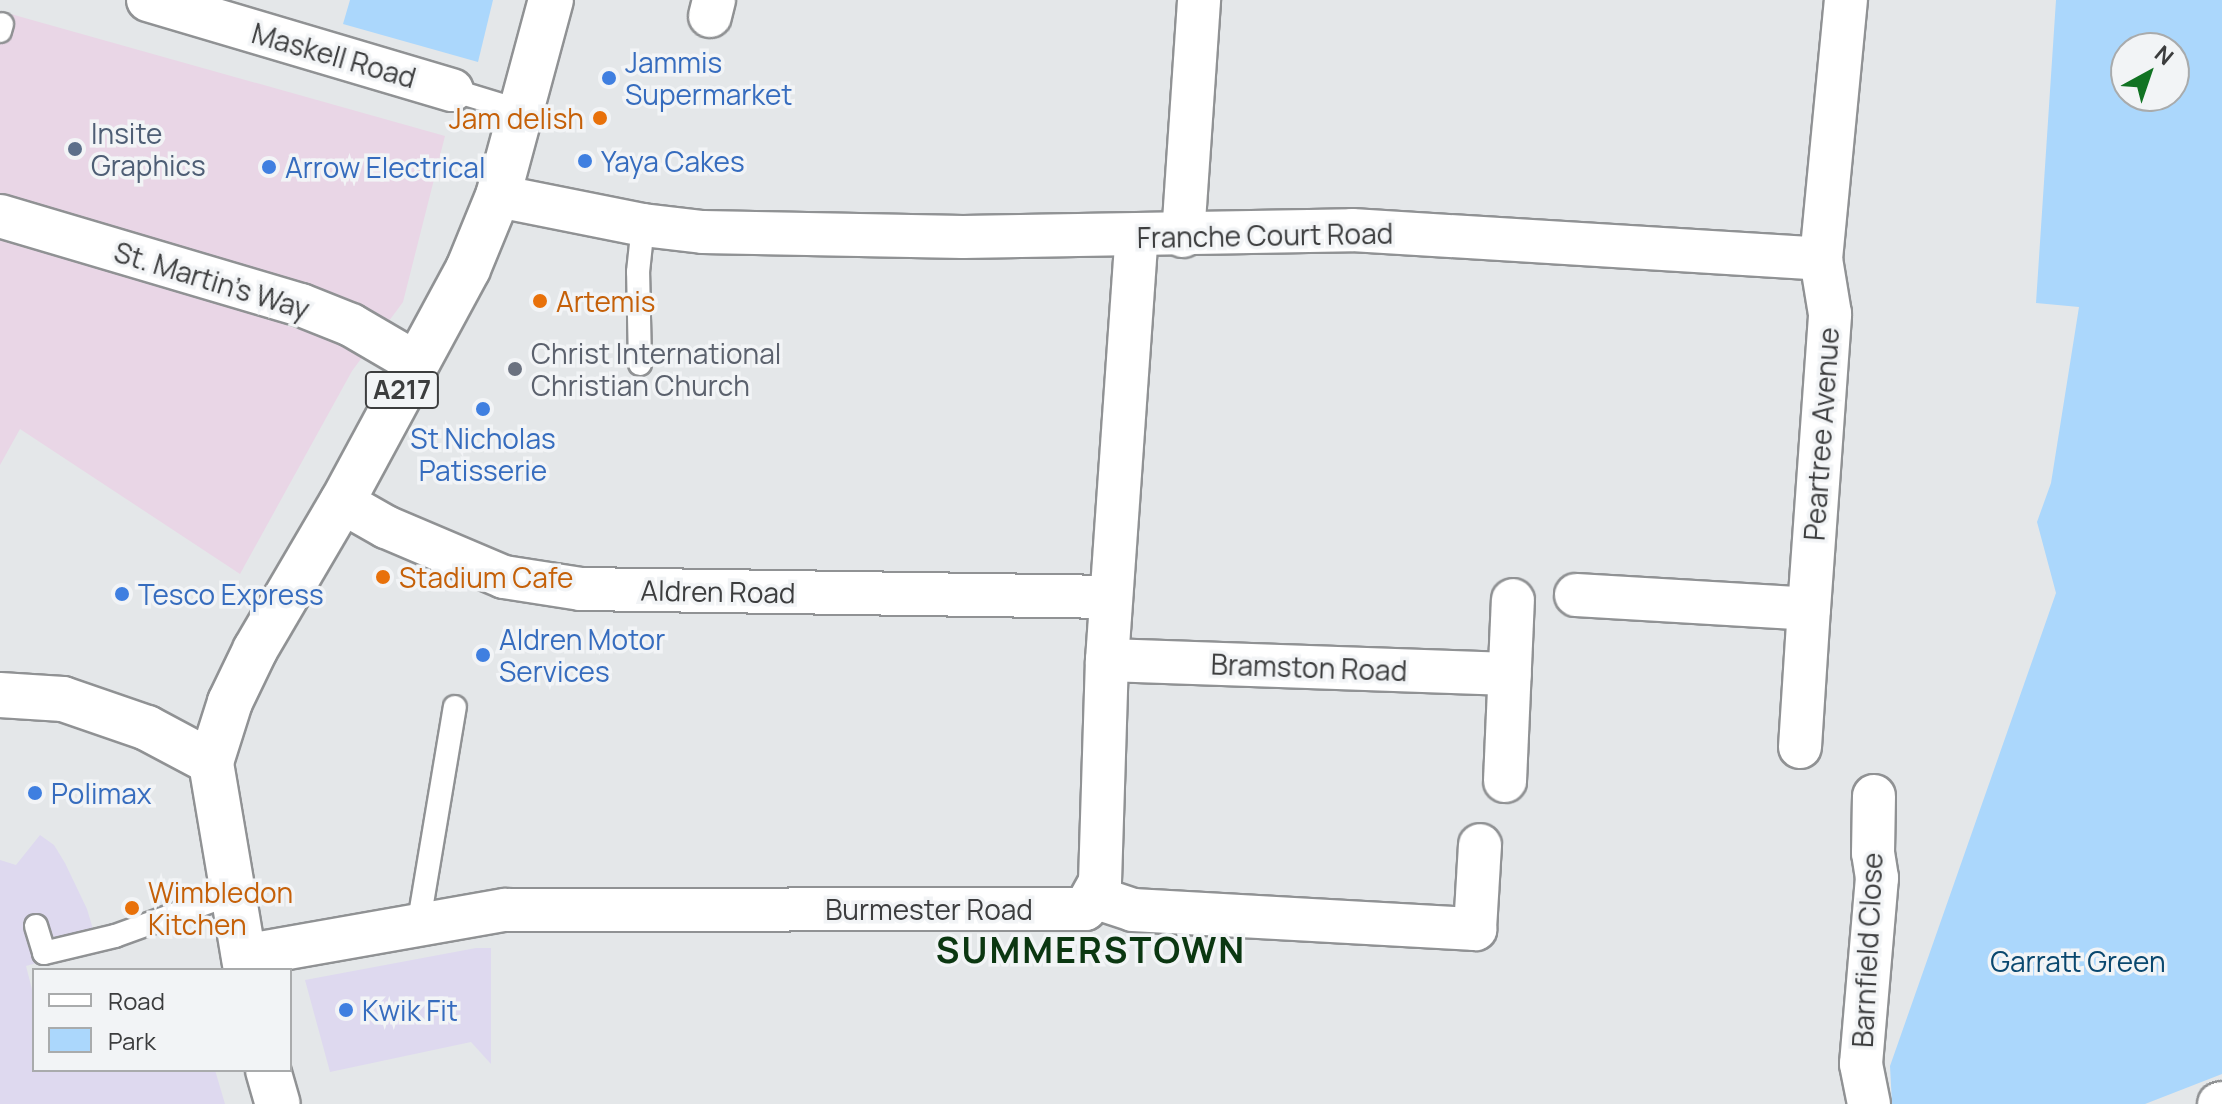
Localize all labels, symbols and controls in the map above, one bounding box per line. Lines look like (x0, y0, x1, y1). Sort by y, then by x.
street label: Maskell Road (248, 16, 420, 94)
north arrow (2110, 32, 2190, 112)
text: N (2148, 39, 2180, 72)
place label: Jammis Supermarket (625, 45, 793, 111)
marker: Jammis Supermarket (600, 69, 618, 87)
place label: Jam delish (449, 101, 584, 135)
marker: Jam delish (591, 109, 609, 127)
place label: Insite Graphics (91, 116, 206, 182)
marker: Insite Graphics (66, 140, 84, 158)
place label: Yaya Cakes (601, 144, 745, 178)
place label: Arrow Electrical (285, 150, 485, 184)
marker: Yaya Cakes (576, 152, 594, 170)
marker: Arrow Electrical (260, 158, 278, 176)
street label: Franche Court Road (1137, 216, 1393, 254)
street label: St. Martin's Way (110, 234, 314, 326)
place label: Artemis (556, 284, 655, 318)
marker: Artemis (531, 292, 549, 310)
street label: Peartree Avenue (1797, 326, 1845, 542)
place label: Christ International Christian Church (531, 336, 781, 402)
marker: Christ International Christian Church (506, 360, 524, 378)
road number: A217 (364, 368, 440, 412)
marker: St Nicholas Patisserie (474, 400, 492, 418)
place label: St Nicholas Patisserie (410, 421, 556, 487)
place label: Stadium Cafe (399, 560, 573, 594)
marker: Stadium Cafe (374, 568, 392, 586)
street label: Aldren Road (640, 573, 796, 609)
place label: Tesco Express (138, 577, 324, 611)
marker: Tesco Express (113, 585, 131, 603)
place label: Aldren Motor Services (499, 622, 665, 688)
marker: Aldren Motor Services (474, 646, 492, 664)
street label: Bramston Road (1210, 647, 1408, 687)
place label: Polimax (51, 776, 152, 810)
marker: Polimax (26, 784, 44, 802)
street label: Barnfield Close (1845, 852, 1889, 1048)
place label: Wimbledon Kitchen (148, 875, 293, 941)
street label: Burmester Road (825, 892, 1033, 926)
marker: Wimbledon Kitchen (123, 899, 141, 917)
district label: SUMMERSTOWN (936, 928, 1246, 972)
park label: Garratt Green (1990, 944, 2166, 978)
legend (32, 968, 292, 1072)
text: Road (108, 984, 165, 1017)
place label: Kwik Fit (362, 993, 458, 1027)
marker: Kwik Fit (337, 1001, 355, 1019)
text: Park (108, 1024, 156, 1057)

